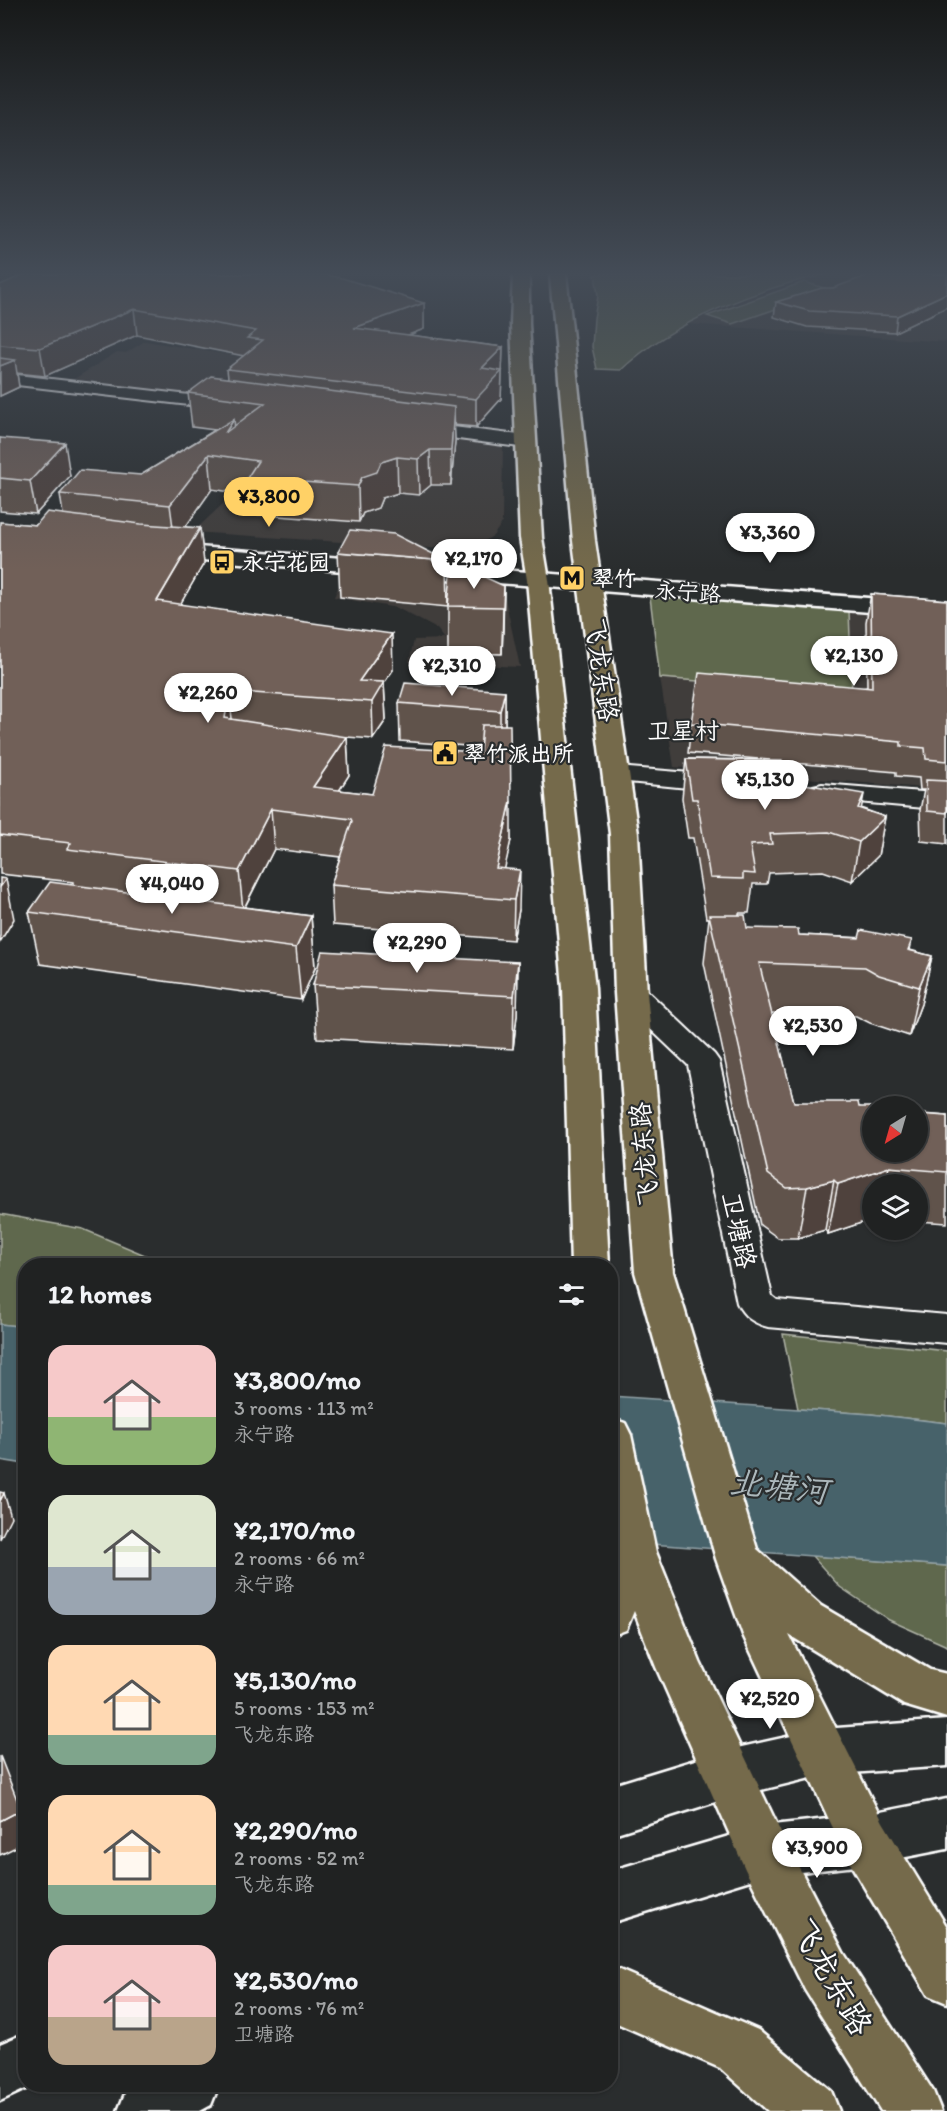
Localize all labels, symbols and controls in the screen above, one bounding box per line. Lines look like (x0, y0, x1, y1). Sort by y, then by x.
pin: ¥3,800 (220, 477, 318, 528)
text: ¥3,800 (238, 484, 300, 508)
pin: ¥3,360 (721, 513, 819, 564)
text: ¥3,360 (740, 520, 800, 544)
pin: ¥2,170 (425, 539, 523, 590)
text: ¥2,170 (445, 546, 503, 570)
bus stop icon: 永宁花园 (207, 547, 237, 577)
place label: 永宁花园 (242, 549, 330, 576)
metro station icon: 翠竹 (557, 563, 587, 593)
place label: 翠竹 (592, 565, 636, 592)
street label: 永宁路 (654, 576, 722, 608)
street label: 飞龙东路 (579, 616, 625, 724)
pin: ¥2,130 (805, 636, 903, 687)
text: ¥2,130 (825, 643, 883, 667)
pin: ¥2,310 (403, 646, 501, 697)
text: ¥2,310 (423, 653, 481, 677)
pin: ¥2,260 (159, 673, 257, 724)
text: ¥2,260 (178, 680, 238, 704)
district label: 卫星村 (647, 716, 719, 745)
public building icon: 翠竹派出所 (430, 738, 460, 768)
place label: 翠竹派出所 (464, 740, 574, 767)
pin: ¥5,130 (716, 760, 814, 811)
text: ¥5,130 (736, 767, 794, 791)
pin: ¥4,040 (123, 864, 221, 915)
text: ¥4,040 (140, 871, 204, 895)
pin: ¥2,290 (368, 923, 466, 974)
text: ¥2,290 (387, 930, 447, 954)
pin: ¥2,530 (764, 1006, 862, 1057)
text: ¥2,530 (783, 1013, 843, 1037)
north arrow (862, 1096, 928, 1162)
map controls (862, 1096, 928, 1240)
street label: 飞龙东路 (624, 1101, 664, 1207)
button: layers (862, 1174, 928, 1240)
street label: 卫塘路 (715, 1189, 763, 1271)
text: 12 homes (48, 1278, 152, 1310)
icon: filters (555, 1278, 588, 1311)
text: ¥3,800/mo (234, 1364, 361, 1396)
icon: home (96, 1369, 168, 1441)
text: 3 rooms · 113 m² (234, 1396, 374, 1420)
text: 永宁路 (234, 1422, 294, 1446)
water label: 北塘河 (728, 1461, 835, 1511)
text: ¥2,170/mo (234, 1514, 355, 1546)
icon: home (96, 1519, 168, 1591)
text: 2 rooms · 66 m² (234, 1546, 365, 1570)
text: 永宁路 (234, 1572, 294, 1596)
text: ¥5,130/mo (234, 1664, 357, 1696)
icon: home (96, 1669, 168, 1741)
pin: ¥2,520 (721, 1679, 819, 1730)
text: ¥2,520 (740, 1686, 800, 1710)
text: 5 rooms · 153 m² (234, 1696, 374, 1720)
text: 飞龙东路 (234, 1722, 314, 1746)
text: ¥2,290/mo (234, 1814, 358, 1846)
icon: home (96, 1819, 168, 1891)
pin: ¥3,900 (768, 1828, 866, 1879)
text: ¥3,900 (786, 1835, 848, 1859)
text: 2 rooms · 52 m² (234, 1846, 365, 1870)
text: 飞龙东路 (234, 1872, 314, 1896)
street label: 飞龙东路 (784, 1912, 880, 2042)
text: ¥2,530/mo (234, 1964, 358, 1996)
icon: home (96, 1969, 168, 2041)
text: 2 rooms · 76 m² (234, 1996, 364, 2020)
text: 卫塘路 (234, 2022, 294, 2046)

